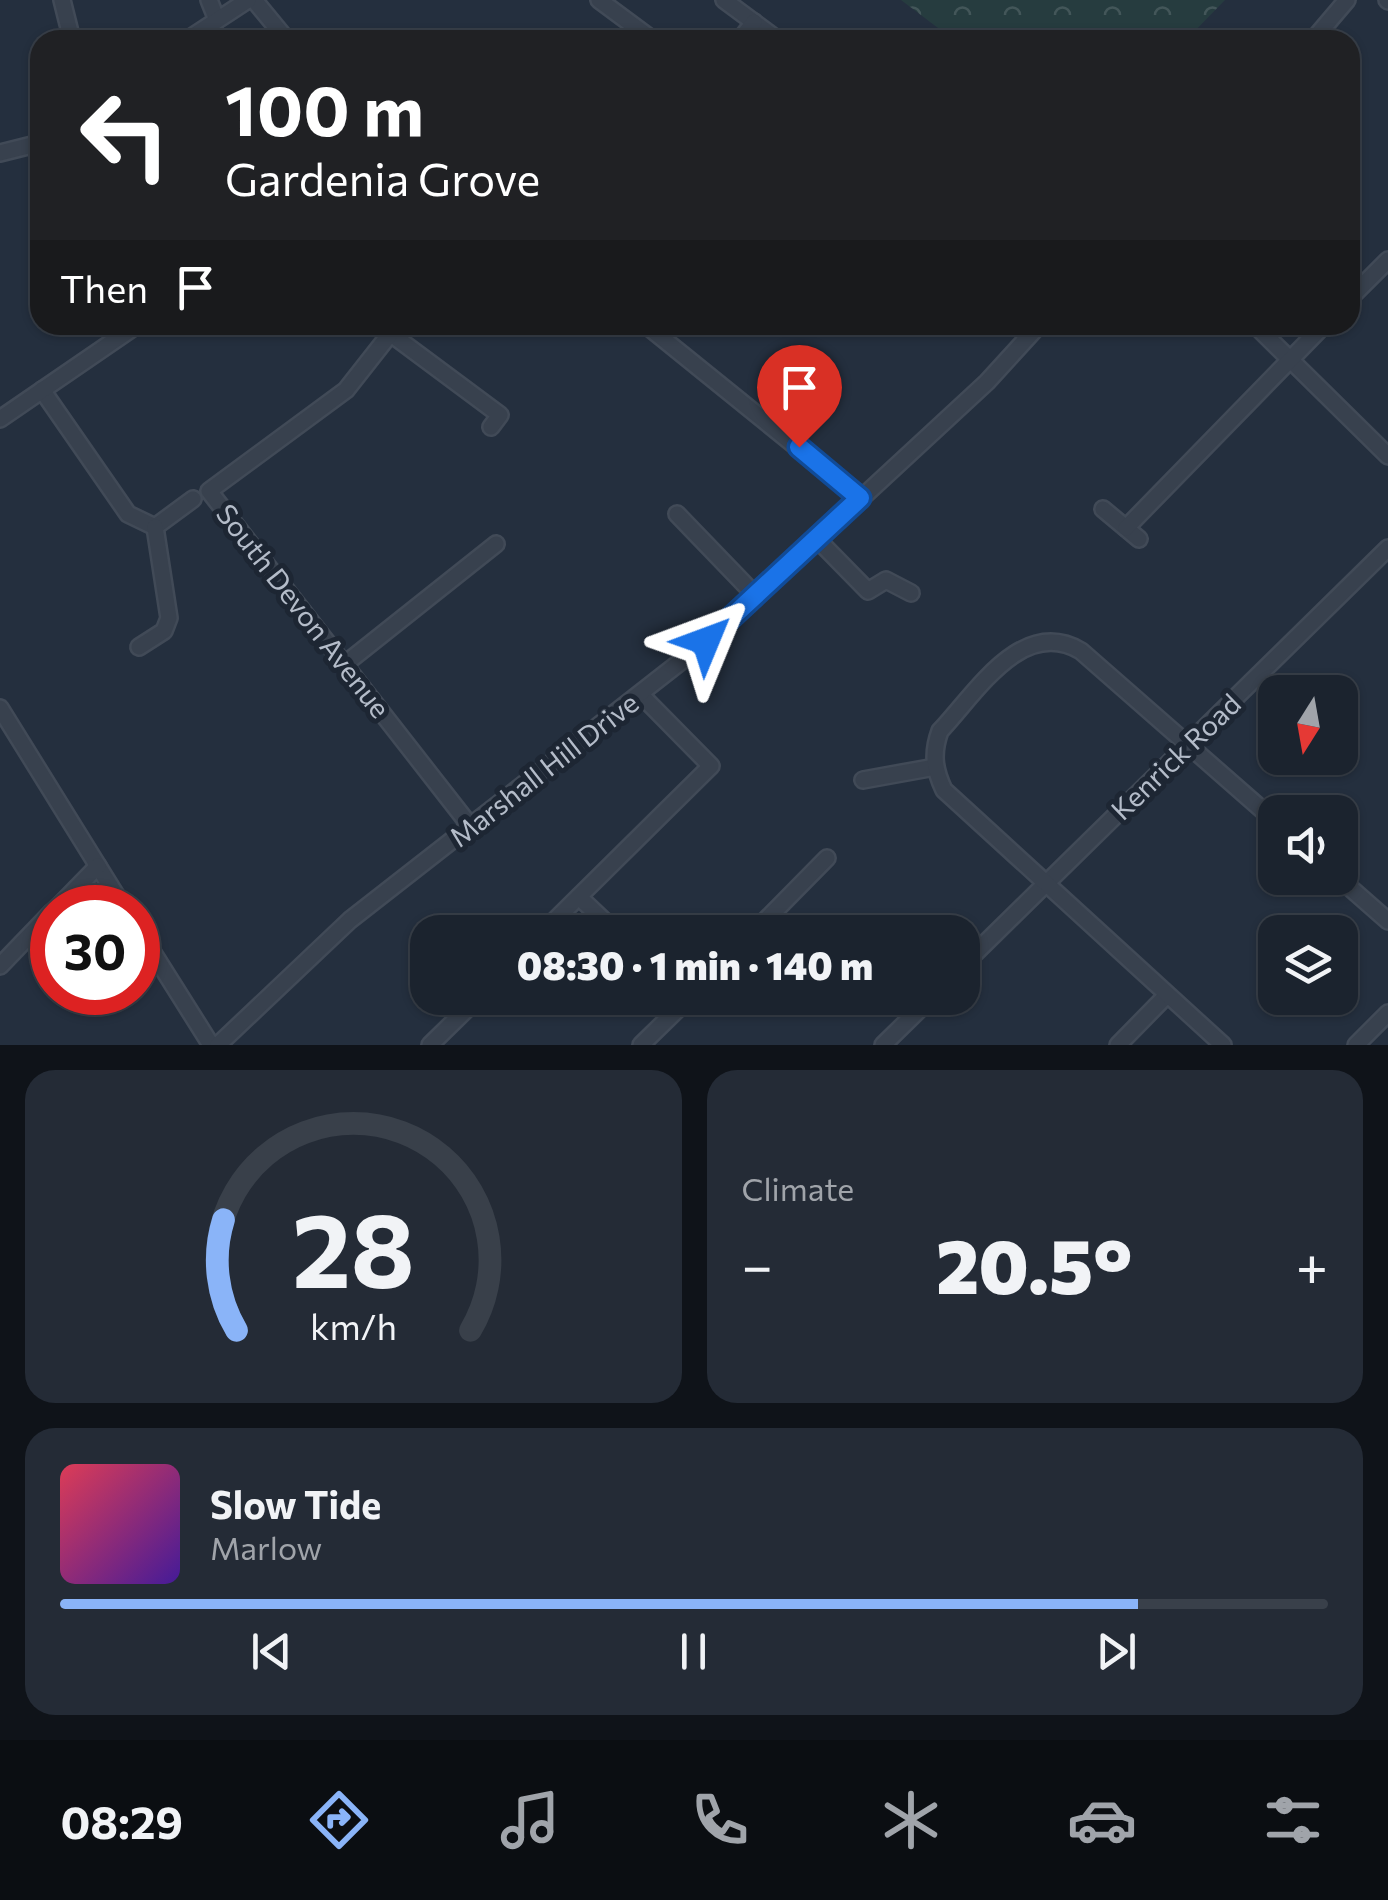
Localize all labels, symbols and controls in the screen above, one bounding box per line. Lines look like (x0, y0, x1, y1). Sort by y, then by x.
text: 100 m (225, 65, 424, 150)
icon: left (60, 70, 190, 200)
text: Gardenia Grove (225, 150, 540, 205)
icon: arrive (168, 260, 223, 315)
text: Then (60, 264, 148, 311)
pin (757, 345, 842, 448)
icon: arrive (772, 360, 827, 415)
street label: South Devon Avenue (210, 497, 398, 724)
position arrow (654, 589, 758, 693)
north arrow (1258, 675, 1358, 775)
map controls (1258, 675, 1358, 1015)
street label: Marshall Hill Drive (442, 685, 645, 854)
street label: Kenrick Road (1104, 686, 1247, 826)
button: sound (1258, 795, 1358, 895)
speed limit sign: 30 (30, 885, 160, 1015)
button: layers (1258, 915, 1358, 1015)
text: 08:30 · 1 min · 140 m (517, 941, 873, 988)
text: Climate (742, 1168, 854, 1208)
text: 28 (292, 1182, 415, 1309)
text: 20.5° (936, 1218, 1133, 1309)
text: − (742, 1230, 773, 1297)
text: + (1296, 1230, 1328, 1297)
text: km/h (310, 1304, 397, 1347)
text: Slow Tide (210, 1480, 381, 1527)
text: Marlow (210, 1527, 322, 1567)
icon: previous (244, 1624, 299, 1679)
icon: pause (666, 1624, 721, 1679)
icon: next (1089, 1624, 1144, 1679)
icon: directions (304, 1785, 374, 1855)
icon: music (495, 1785, 565, 1855)
icon: phone (685, 1785, 755, 1855)
icon: climate (876, 1785, 946, 1855)
icon: car (1067, 1785, 1137, 1855)
icon: filters (1258, 1785, 1328, 1855)
text: 08:29 (60, 1793, 183, 1848)

